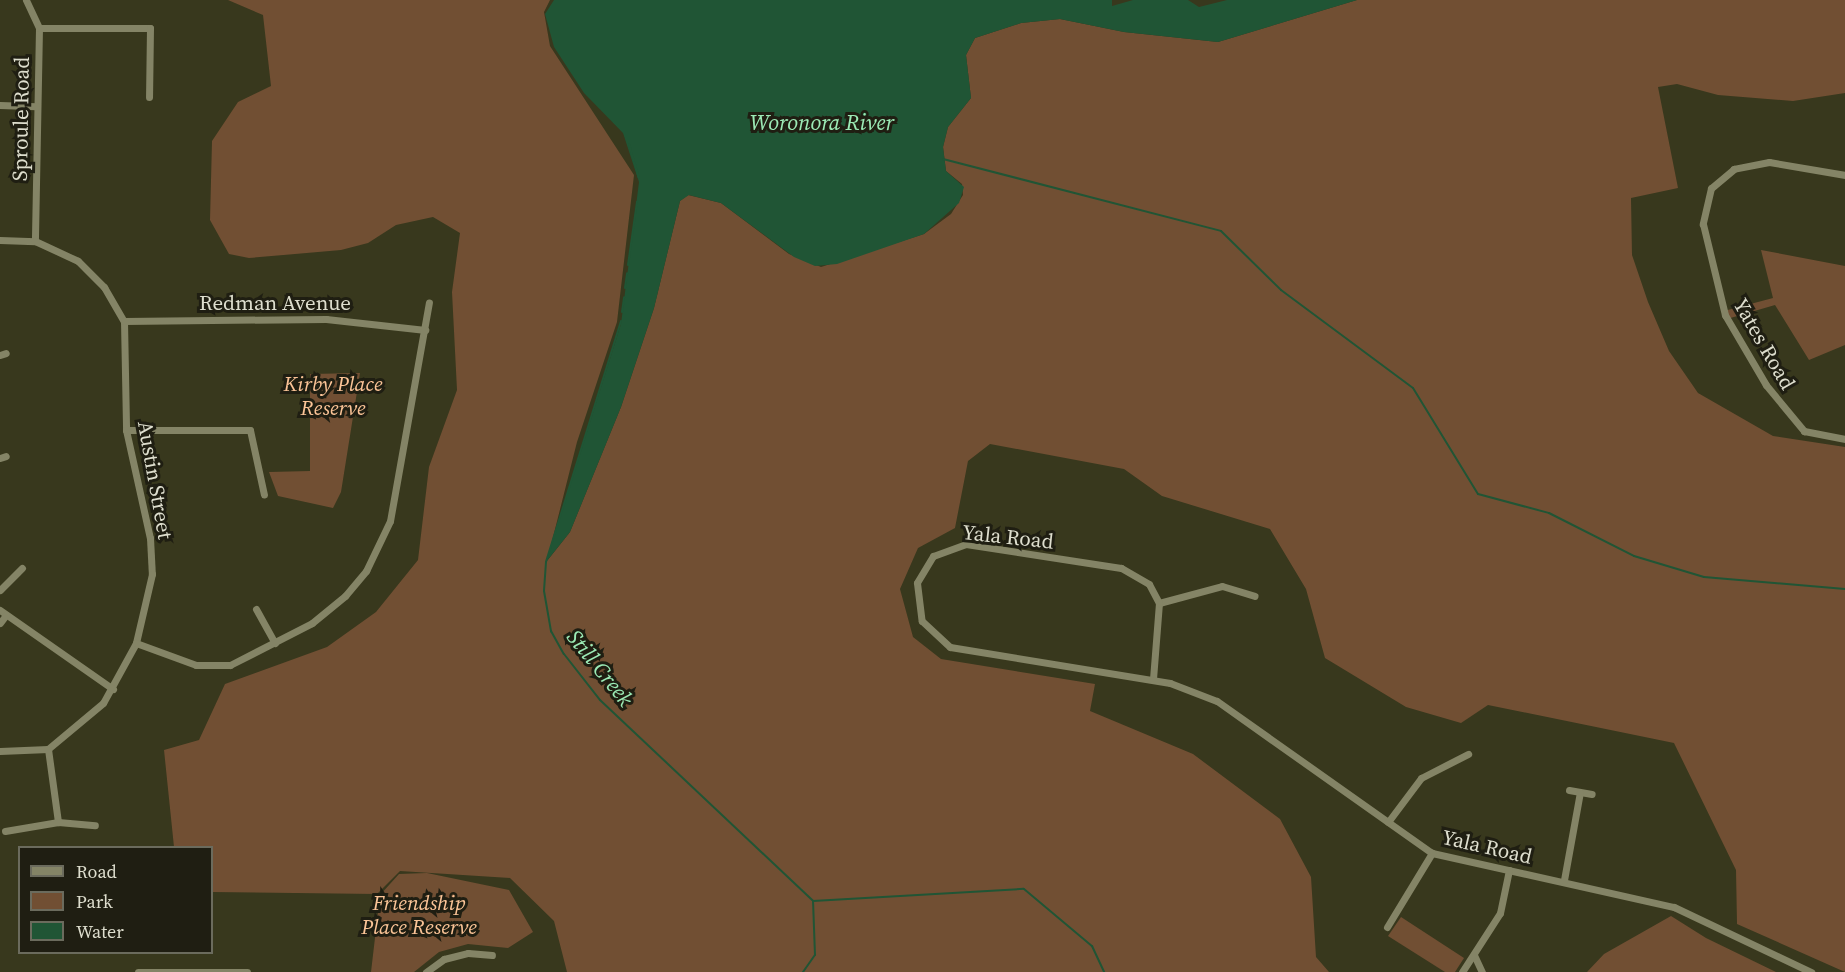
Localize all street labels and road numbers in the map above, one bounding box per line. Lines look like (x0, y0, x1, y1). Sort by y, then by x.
street label: Sproule Road (7, 57, 35, 181)
street label: Redman Avenue (199, 290, 351, 316)
street label: Yates Road (1728, 294, 1800, 394)
street label: Austin Street (132, 419, 178, 541)
street label: Yala Road (961, 520, 1055, 554)
street label: Yala Road (1440, 824, 1534, 870)

